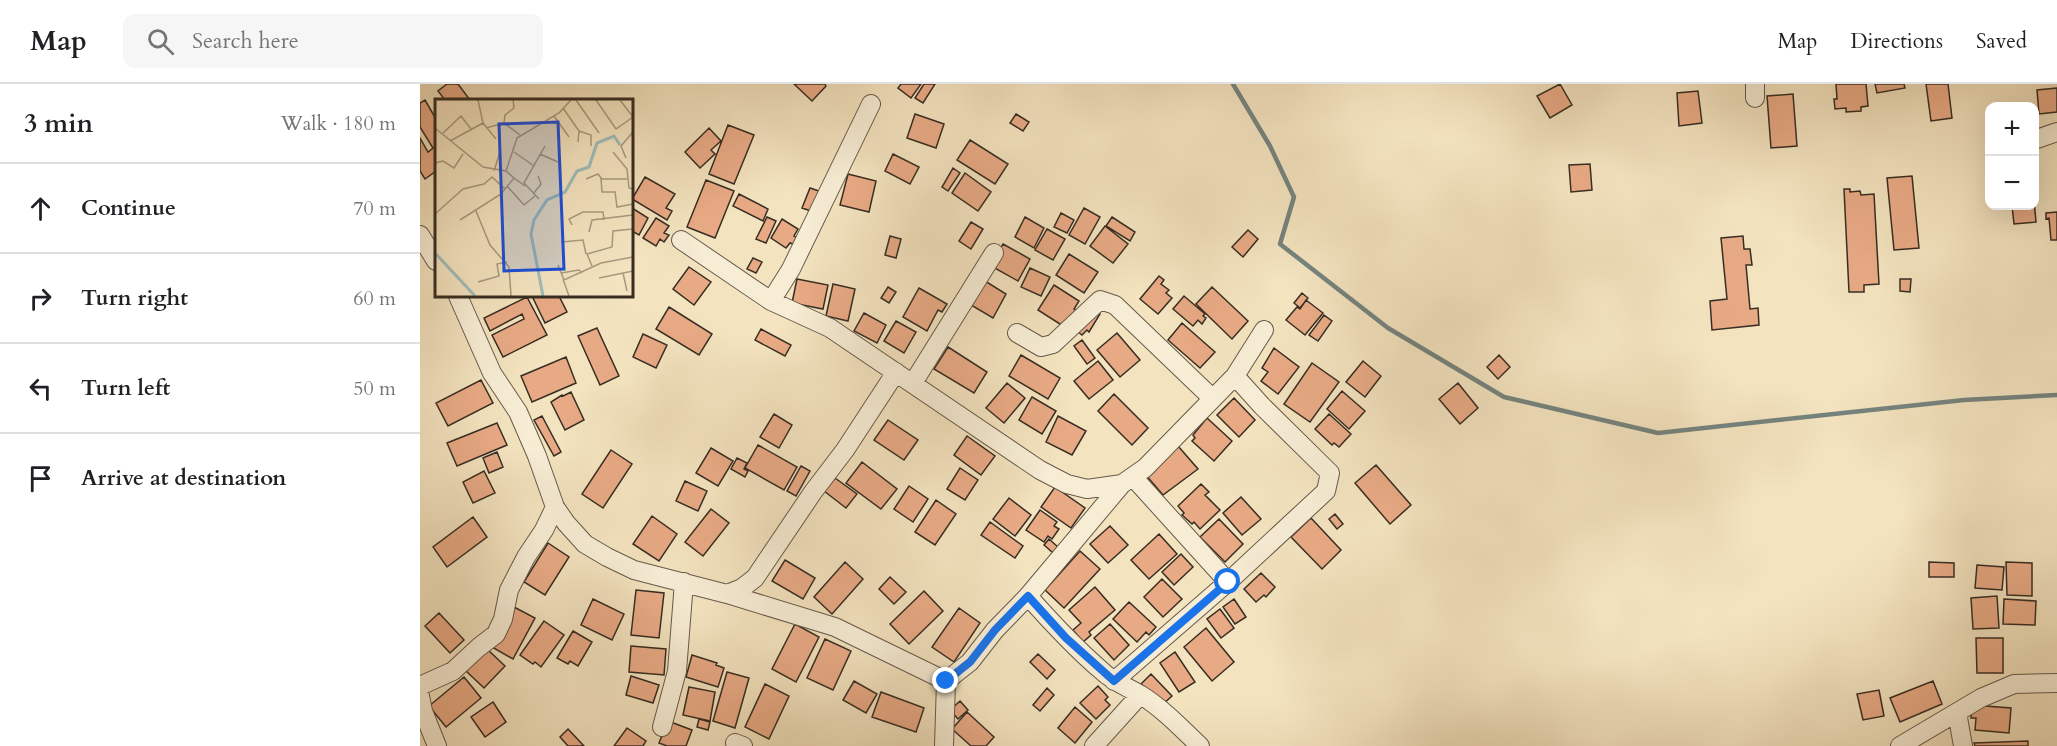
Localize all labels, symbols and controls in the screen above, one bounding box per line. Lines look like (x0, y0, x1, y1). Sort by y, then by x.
search box (123, 14, 543, 68)
text: Map (30, 22, 87, 60)
icon: search (144, 25, 177, 58)
text: Search here (192, 26, 299, 56)
text: Map (1777, 27, 1817, 56)
text: Directions (1850, 27, 1943, 56)
text: Saved (1976, 27, 2027, 56)
inset map (435, 99, 633, 297)
map controls (1985, 102, 2039, 210)
button: + (1985, 102, 2039, 156)
text: 3 min (24, 106, 93, 141)
text: Walk · 180 m (281, 110, 396, 137)
button: − (1985, 156, 2039, 210)
icon: ahead (24, 192, 57, 225)
text: Continue (81, 193, 176, 223)
text: 70 m (353, 195, 396, 222)
icon: right (24, 282, 57, 315)
text: Turn right (81, 283, 188, 313)
text: 60 m (353, 285, 396, 312)
icon: left (24, 372, 57, 405)
text: Turn left (81, 373, 170, 403)
text: 50 m (353, 375, 396, 402)
icon: arrive (24, 462, 57, 495)
text: Arrive at destination (81, 463, 286, 493)
route start (1214, 568, 1240, 594)
route end (932, 667, 958, 693)

